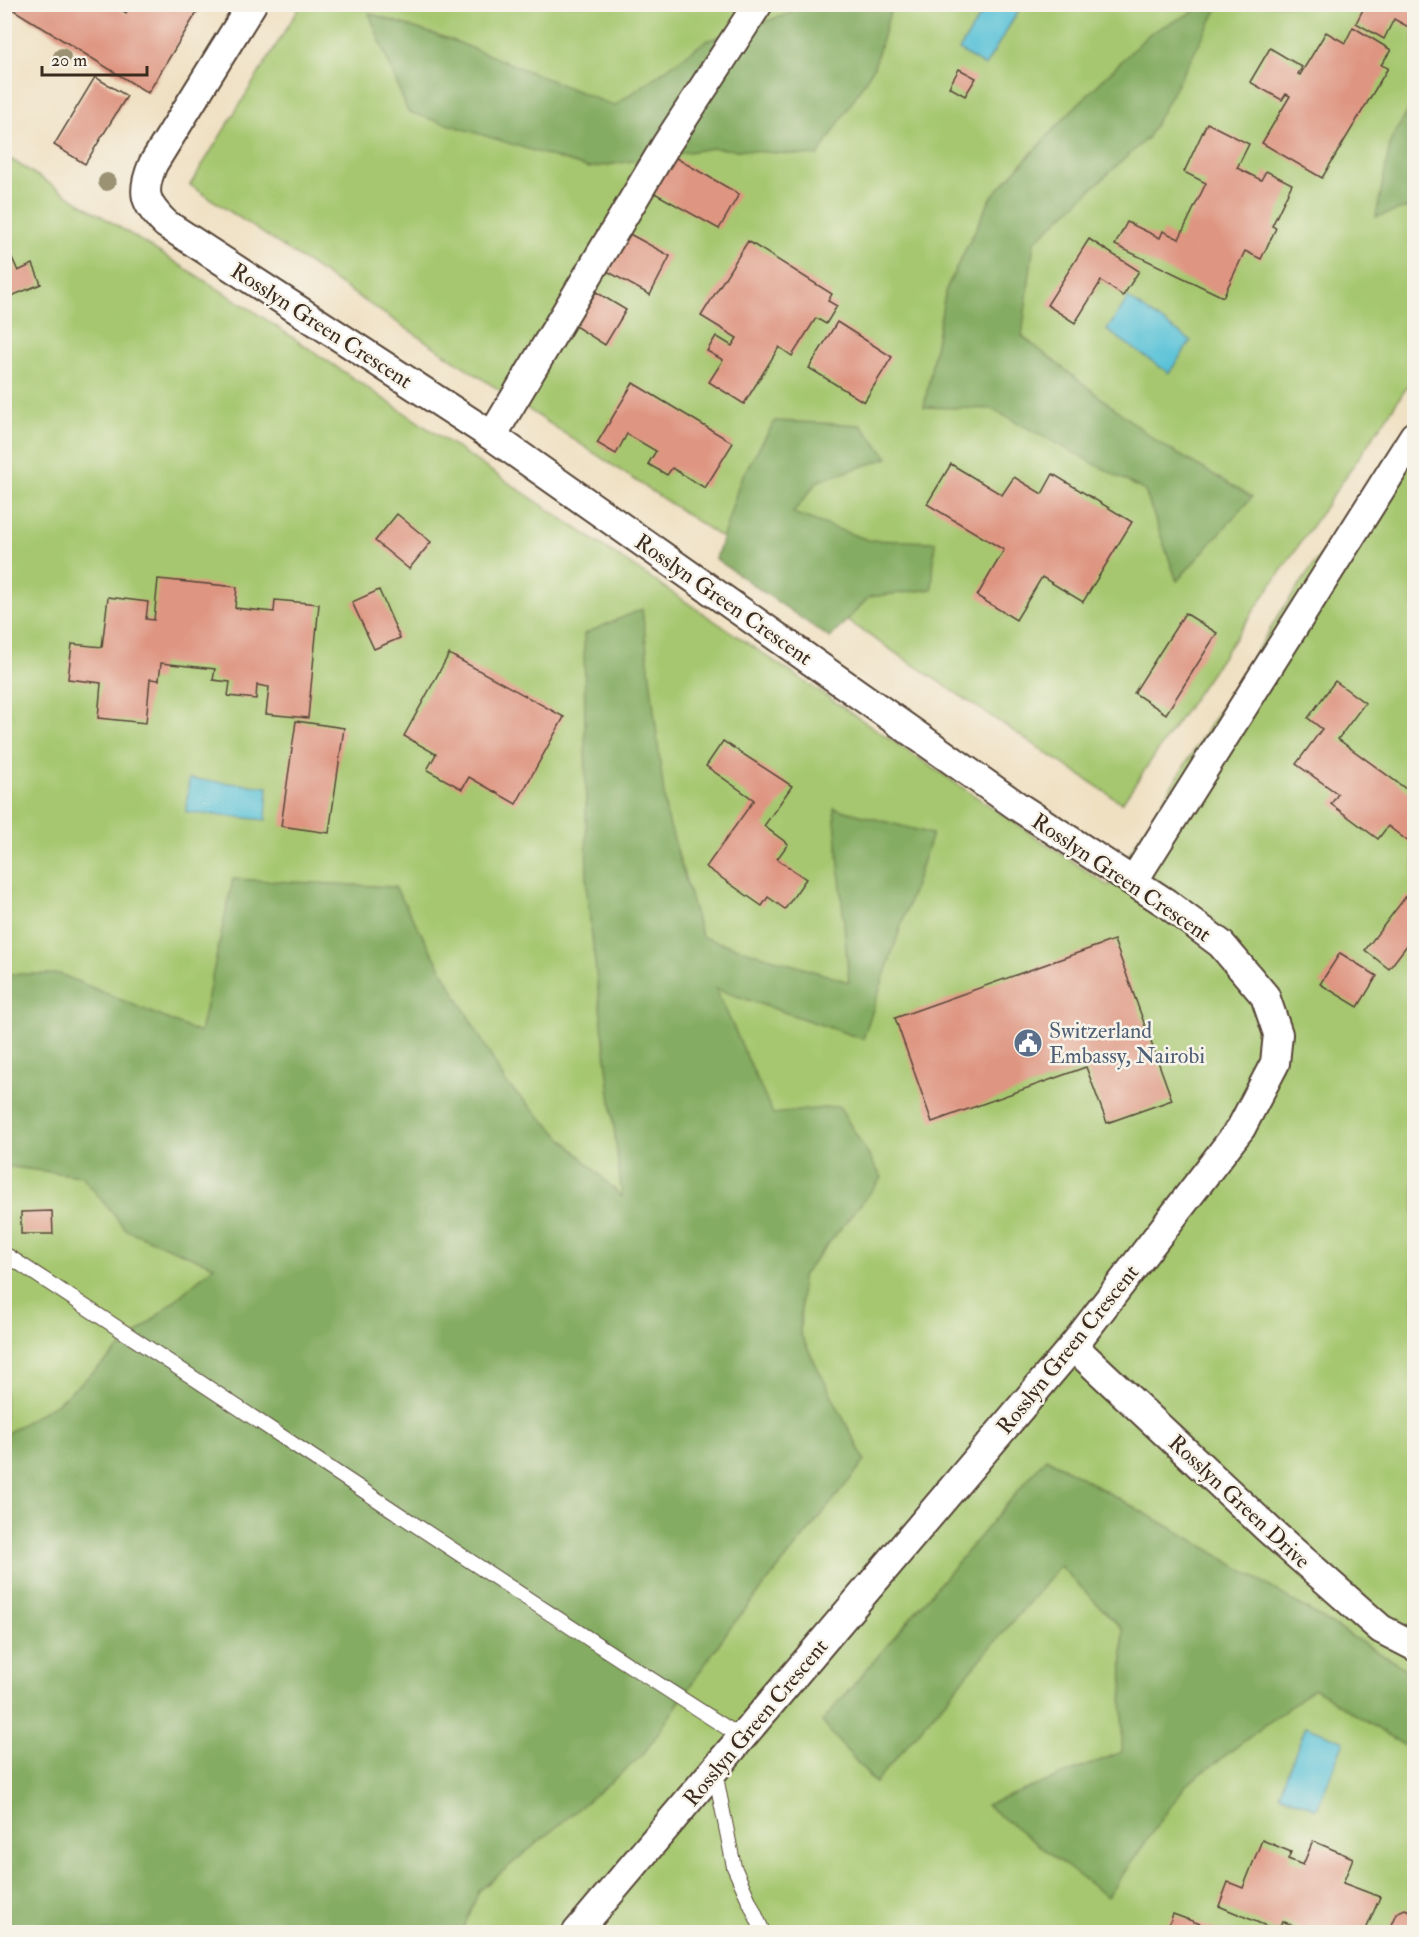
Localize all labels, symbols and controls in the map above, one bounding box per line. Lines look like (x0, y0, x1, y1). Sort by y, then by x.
scale bar (42, 39, 147, 77)
text: 20 m (51, 49, 87, 72)
street label: Rosslyn Green Crescent (226, 257, 417, 395)
street label: Rosslyn Green Crescent (629, 528, 818, 672)
street label: Rosslyn Green Crescent (1026, 807, 1217, 948)
place label: Switzerland Embassy, Nairobi (1049, 1017, 1205, 1070)
public building icon: Switzerland Embassy, Nairobi (1012, 1027, 1044, 1059)
street label: Rosslyn Green Crescent (991, 1259, 1145, 1440)
street label: Rosslyn Green Drive (1163, 1429, 1316, 1575)
street label: Rosslyn Green Crescent (677, 1633, 834, 1812)

